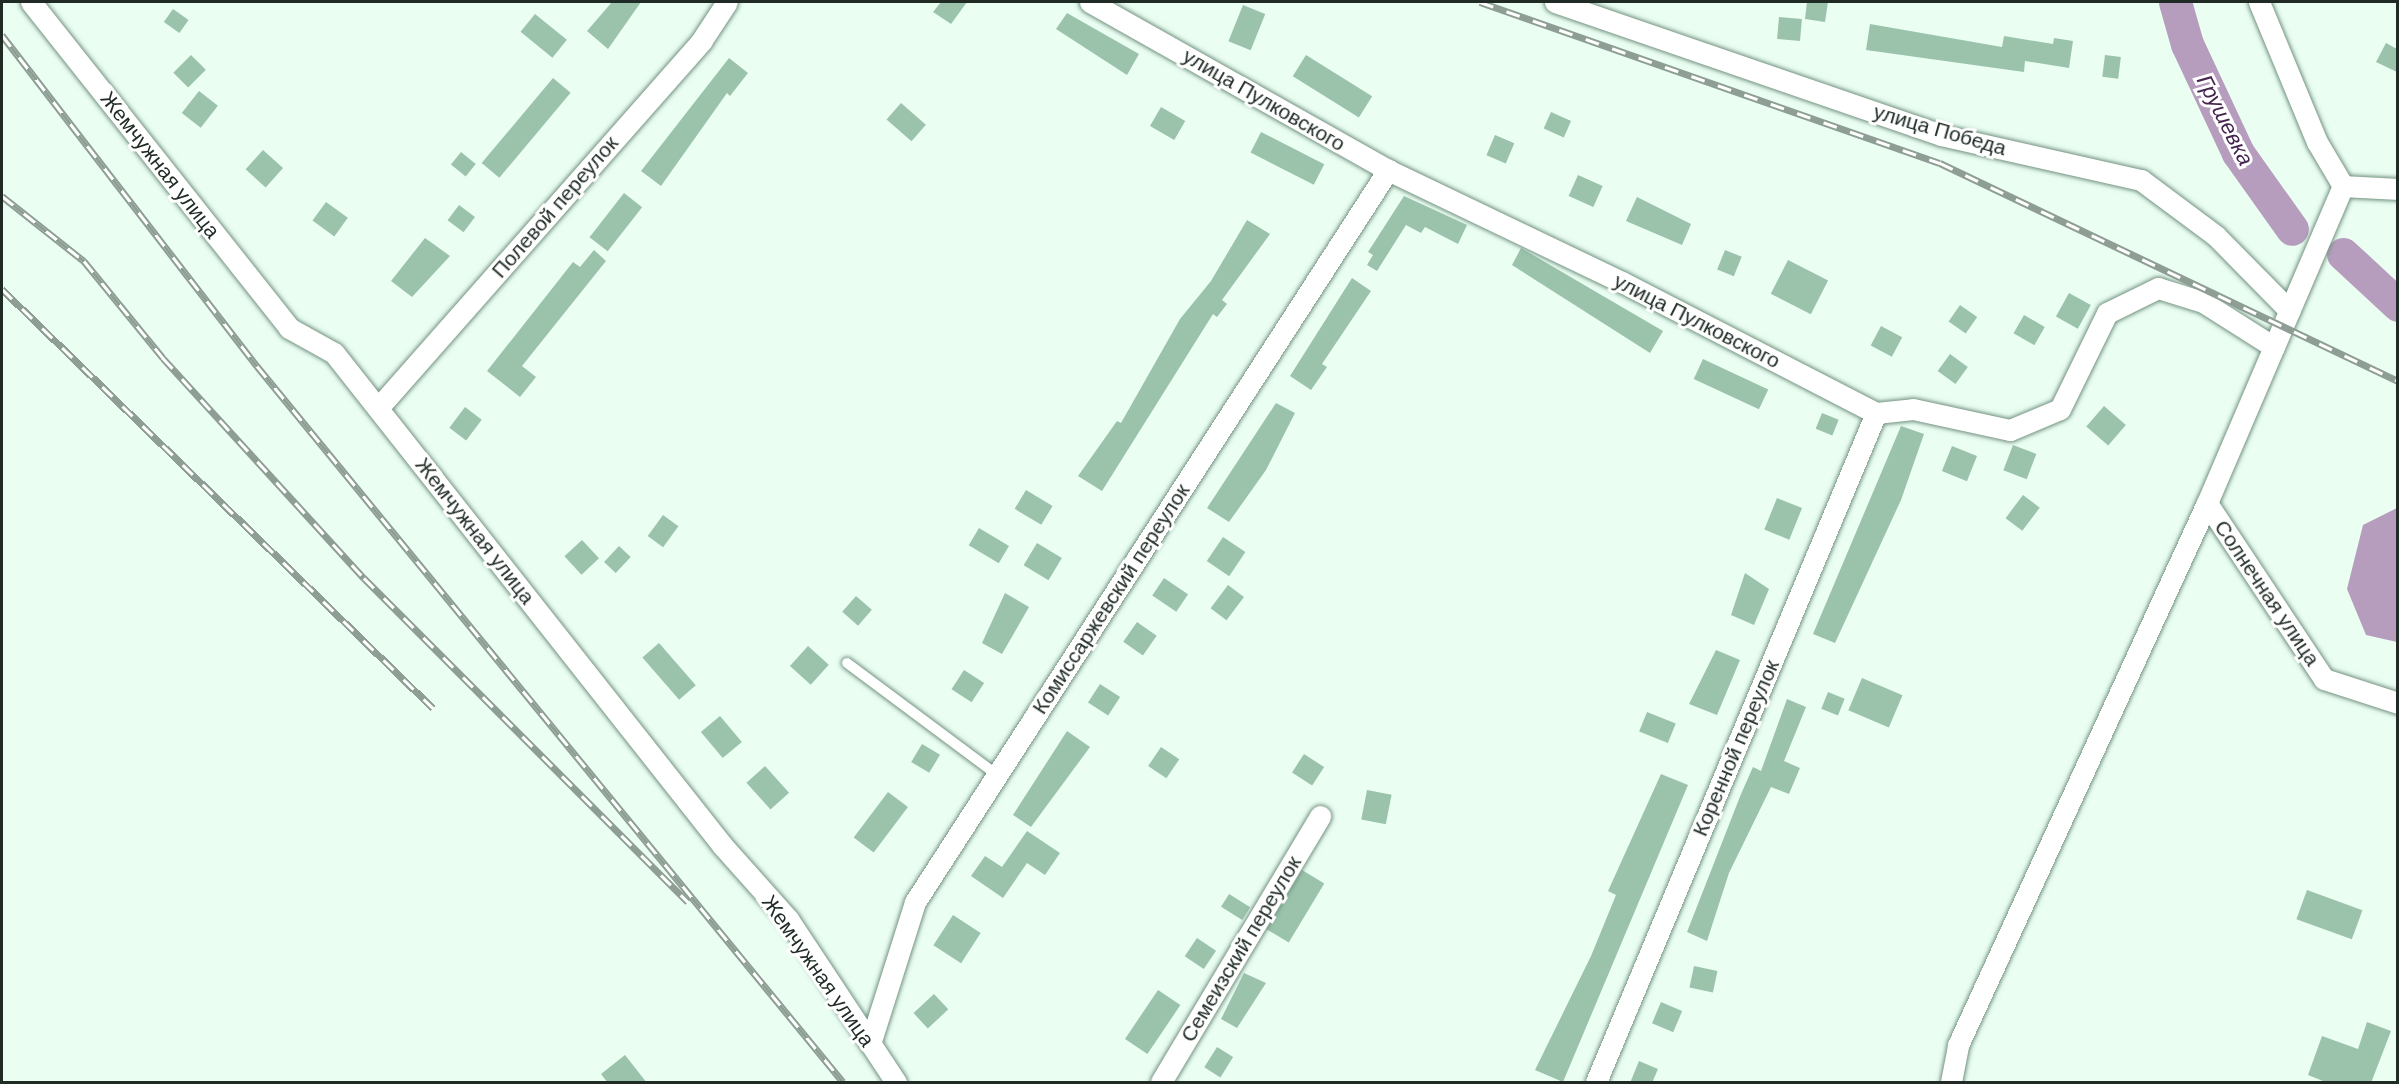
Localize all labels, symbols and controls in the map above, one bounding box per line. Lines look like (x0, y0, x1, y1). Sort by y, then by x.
street label: улица Пулковского (1178, 43, 1350, 157)
water label: Грушевка (2191, 70, 2259, 170)
street label: Жемчужная улица (95, 87, 225, 243)
street label: улица Победа (1871, 99, 2009, 161)
street label: Полевой переулок (487, 131, 623, 283)
street label: улица Пулковского (1610, 268, 1784, 374)
street label: Жемчужная улица (410, 453, 540, 609)
street label: Комиссаржевский переулок (1027, 479, 1195, 719)
street label: Солнечная улица (2209, 515, 2325, 671)
street label: Коренной переулок (1687, 656, 1785, 840)
street label: Семеизский переулок (1176, 851, 1306, 1047)
street label: Жемчужная улица (756, 890, 880, 1052)

